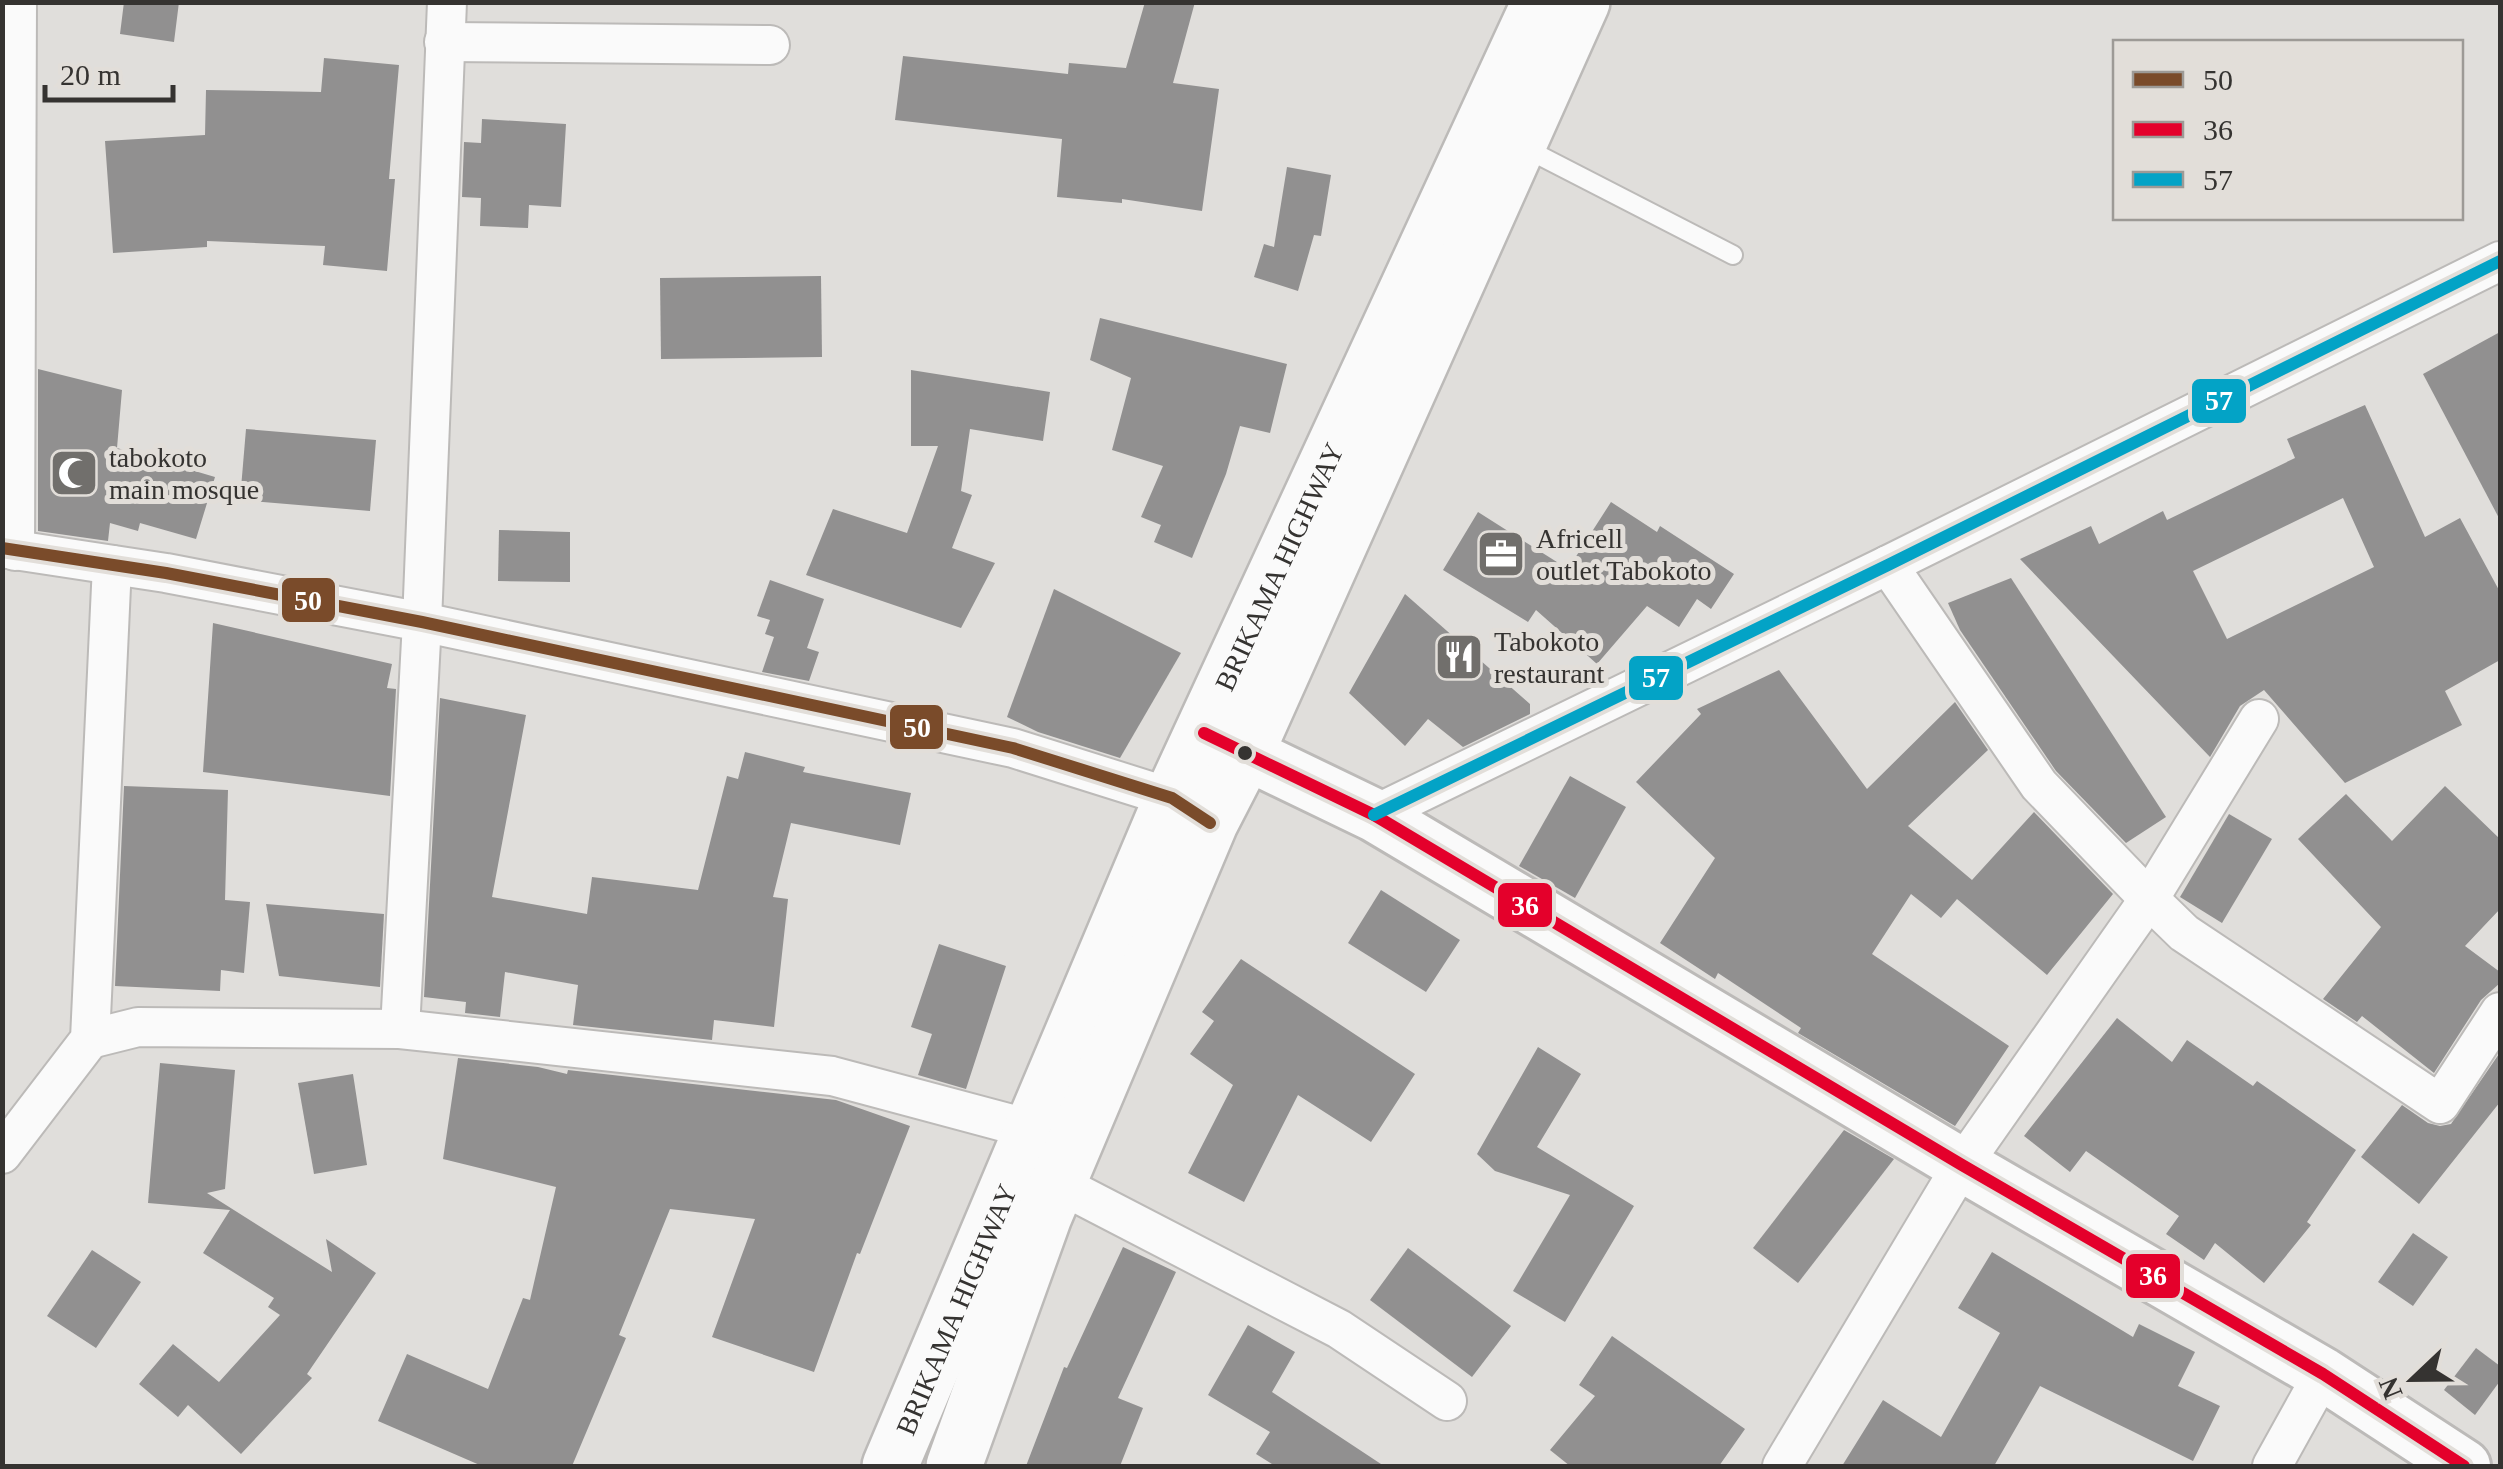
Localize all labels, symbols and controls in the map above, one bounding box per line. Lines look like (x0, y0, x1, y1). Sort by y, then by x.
scale bar (45, 40, 172, 102)
legend (2113, 40, 2463, 220)
text: 20 m (60, 58, 121, 91)
text: 50 (2203, 63, 2233, 96)
text: 36 (2203, 113, 2233, 146)
text: 57 (2203, 163, 2233, 196)
line badge: 57 (2190, 377, 2248, 425)
text: 57 (2205, 385, 2233, 416)
street label: BRIKAMA HIGHWAY (1209, 438, 1350, 695)
place label: tabokoto main mosque (109, 442, 259, 505)
mosque icon: tabokoto main mosque (48, 447, 100, 499)
place label: Africell outlet Tabokoto (1536, 523, 1712, 586)
office icon: Africell outlet Tabokoto (1475, 528, 1527, 580)
line badge: 50 (280, 576, 337, 624)
text: 50 (294, 585, 322, 616)
place label: Tabokoto restaurant (1494, 626, 1605, 689)
restaurant icon: Tabokoto restaurant (1433, 631, 1485, 683)
line badge: 57 (1627, 654, 1685, 702)
text: 57 (1642, 662, 1670, 693)
line badge: 50 (888, 703, 945, 751)
text: 50 (903, 712, 931, 743)
unlabelled marker (1235, 743, 1255, 763)
line badge: 36 (1496, 881, 1554, 929)
text: 36 (1511, 890, 1539, 921)
street label: BRIKAMA HIGHWAY (890, 1180, 1023, 1440)
line badge: 36 (2124, 1252, 2182, 1300)
text: 36 (2139, 1260, 2167, 1291)
north arrow (2363, 1329, 2463, 1429)
text: N (2372, 1373, 2408, 1403)

